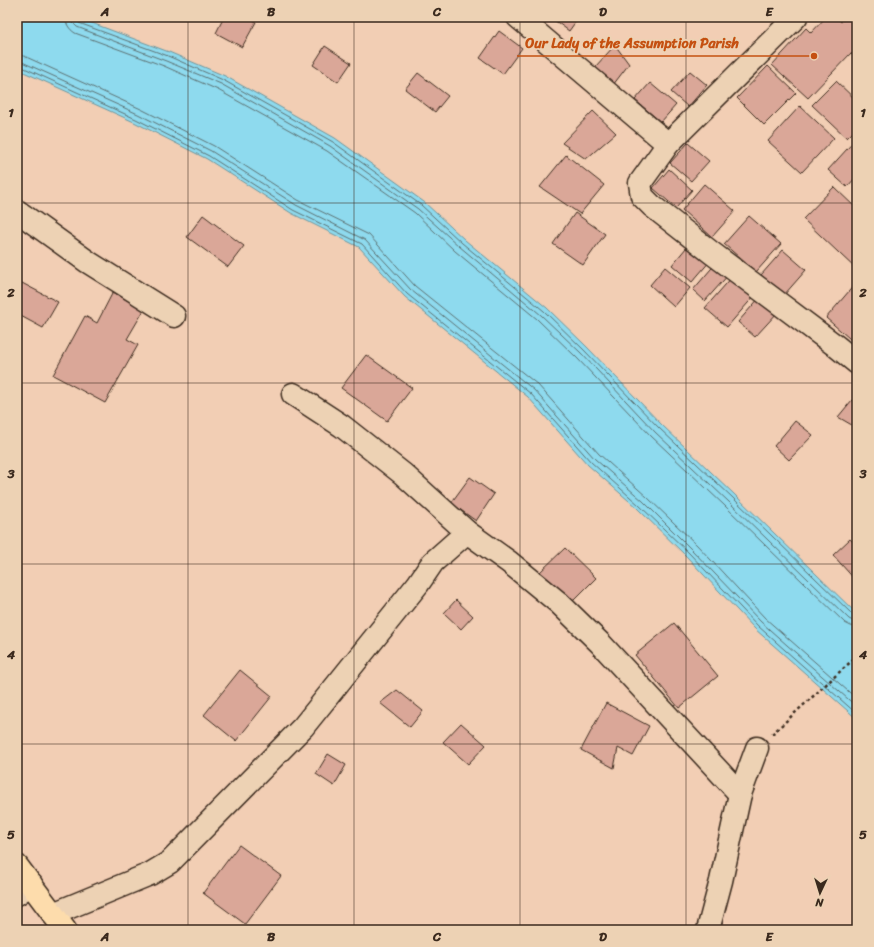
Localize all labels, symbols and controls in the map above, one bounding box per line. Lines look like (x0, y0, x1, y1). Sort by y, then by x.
text: A (100, 0, 109, 23)
text: B (267, 0, 276, 23)
text: C (432, 0, 442, 23)
text: D (599, 0, 607, 23)
text: E (765, 0, 774, 23)
callout: Our Lady of the Assumption Parish (517, 30, 747, 56)
text: Our Lady of the Assumption Parish (524, 31, 739, 56)
text: 1 (8, 101, 14, 124)
text: 1 (860, 101, 866, 124)
text: 2 (6, 281, 15, 304)
text: 2 (858, 281, 867, 304)
text: 3 (6, 462, 15, 485)
text: 3 (858, 462, 867, 485)
text: 4 (6, 643, 16, 666)
text: 4 (858, 643, 868, 666)
text: 5 (7, 823, 15, 846)
text: 5 (859, 823, 867, 846)
north arrow (800, 873, 840, 913)
text: N (814, 893, 825, 912)
text: A (100, 925, 109, 947)
text: B (267, 925, 276, 947)
text: C (432, 925, 442, 947)
text: D (599, 925, 607, 947)
text: E (765, 925, 774, 947)

